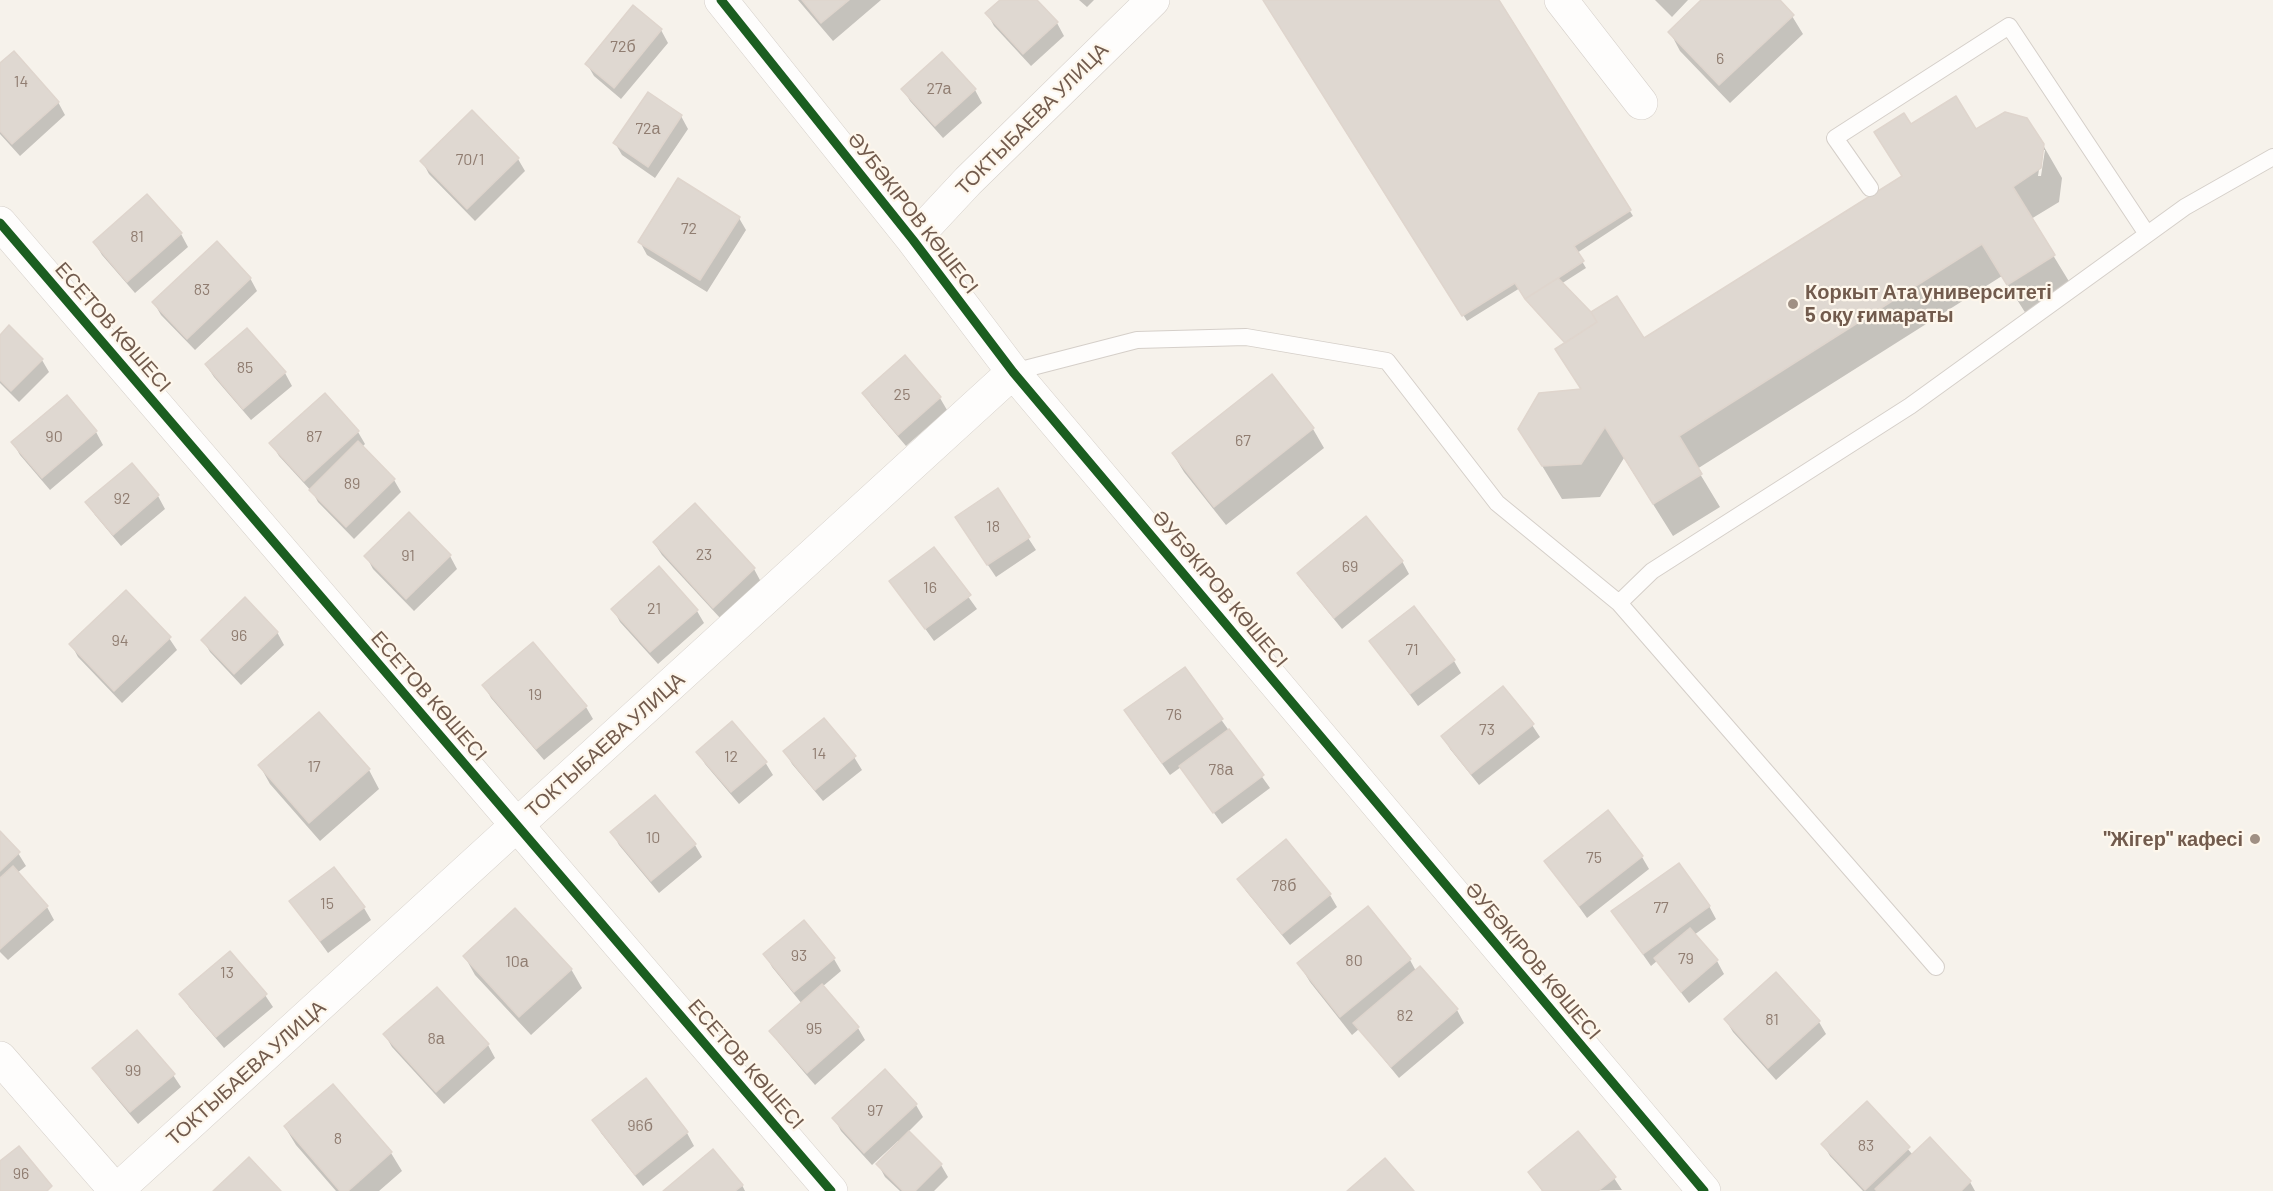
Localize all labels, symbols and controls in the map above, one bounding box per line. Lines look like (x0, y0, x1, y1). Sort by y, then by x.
house number: 72б (610, 37, 636, 57)
street label: ТОКТЫБАЕВА УЛИЦА (951, 38, 1113, 200)
house number: 6 (1716, 49, 1724, 69)
house number: 14 (14, 72, 28, 92)
house number: 27а (926, 79, 952, 99)
house number: 72а (635, 119, 661, 139)
street label: ӘУБӘКІРОВ КӨШЕСІ (843, 128, 983, 298)
house number: 70/1 (456, 150, 484, 170)
house number: 72 (681, 219, 697, 239)
house number: 81 (130, 227, 144, 247)
street label: ЕСЕТОВ КӨШЕСІ (50, 257, 176, 397)
house number: 83 (194, 280, 210, 300)
place label: Коркыт Ата университеті 5 оқу ғимараты (1805, 280, 2052, 327)
marker: Коркыт Ата университеті 5 оқу ғимараты (1786, 297, 1800, 311)
house number: 85 (237, 358, 253, 378)
house number: 25 (894, 385, 910, 405)
house number: 90 (45, 427, 63, 447)
house number: 87 (306, 427, 322, 447)
house number: 67 (1235, 431, 1251, 451)
house number: 89 (344, 474, 360, 494)
house number: 92 (114, 489, 130, 509)
street label: ӘУБӘКІРОВ КӨШЕСІ (1147, 506, 1293, 672)
house number: 18 (986, 517, 1000, 537)
house number: 23 (696, 545, 712, 565)
house number: 91 (401, 546, 415, 566)
house number: 69 (1342, 557, 1358, 577)
house number: 16 (923, 578, 937, 598)
house number: 21 (647, 599, 661, 619)
house number: 96 (231, 626, 247, 646)
street label: ЕСЕТОВ КӨШЕСІ (366, 626, 492, 766)
house number: 94 (111, 631, 129, 651)
house number: 71 (1405, 640, 1419, 660)
street label: ТОКТЫБАЕВА УЛИЦА (521, 667, 689, 823)
house number: 19 (528, 685, 542, 705)
house number: 76 (1166, 705, 1182, 725)
house number: 73 (1479, 720, 1495, 740)
house number: 14 (812, 744, 826, 764)
house number: 12 (724, 747, 738, 767)
house number: 17 (307, 757, 321, 777)
house number: 78а (1209, 760, 1233, 780)
place label: "Жігер" кафесі (2103, 827, 2243, 851)
house number: 10 (646, 828, 660, 848)
marker: "Жігер" кафесі (2248, 832, 2262, 846)
house number: 75 (1586, 848, 1602, 868)
house number: 78б (1271, 876, 1297, 896)
street label: ӘУБӘКІРОВ КӨШЕСІ (1460, 878, 1606, 1044)
house number: 15 (320, 894, 334, 914)
house number: 77 (1653, 898, 1669, 918)
house number: 93 (791, 946, 807, 966)
house number: 79 (1678, 949, 1694, 969)
house number: 80 (1345, 951, 1363, 971)
house number: 10а (505, 952, 529, 972)
house number: 13 (220, 963, 234, 983)
street label: ЕСЕТОВ КӨШЕСІ (683, 994, 809, 1134)
street label: ТОКТЫБАЕВА УЛИЦА (162, 995, 330, 1151)
house number: 82 (1397, 1006, 1413, 1026)
house number: 81 (1765, 1010, 1779, 1030)
house number: 95 (806, 1019, 822, 1039)
house number: 8а (427, 1029, 445, 1049)
house number: 99 (125, 1061, 141, 1081)
house number: 97 (867, 1101, 883, 1121)
house number: 96б (627, 1116, 653, 1136)
house number: 8 (334, 1129, 342, 1149)
house number: 83 (1858, 1136, 1874, 1156)
house number: 96 (13, 1164, 29, 1184)

